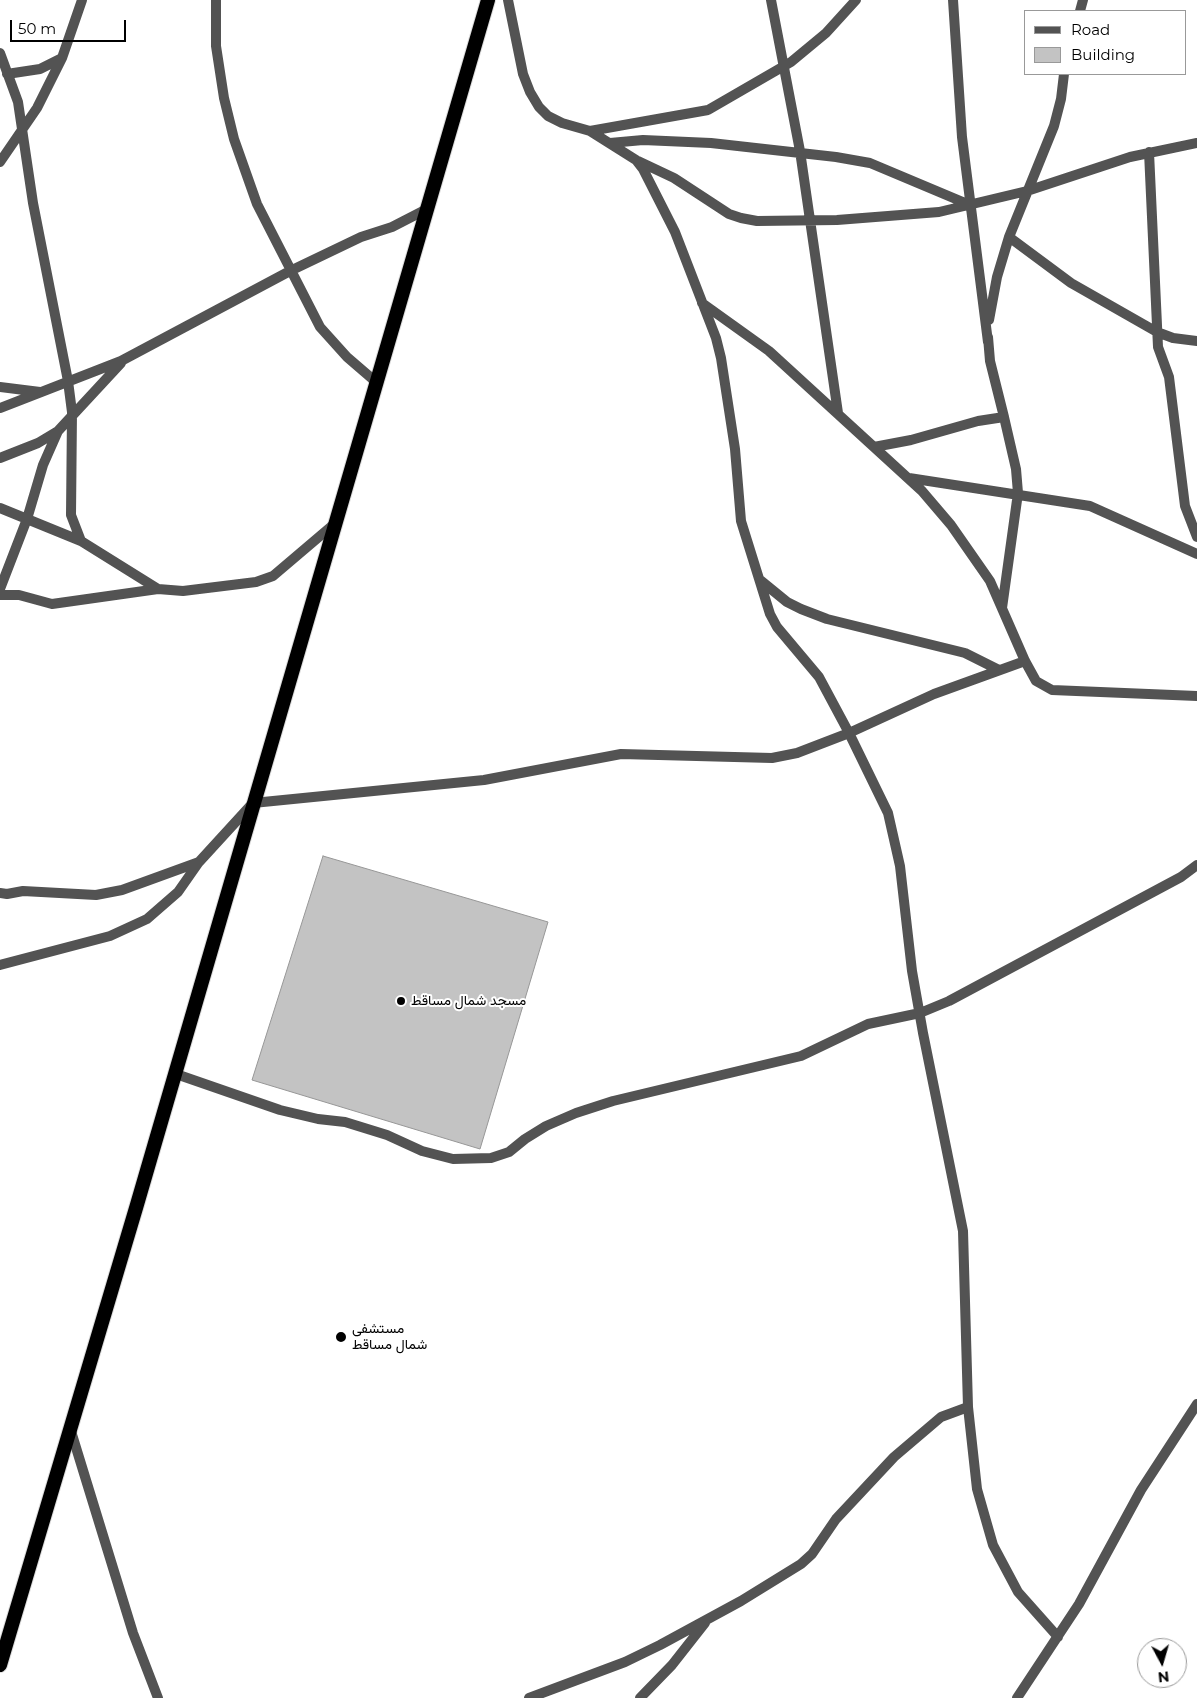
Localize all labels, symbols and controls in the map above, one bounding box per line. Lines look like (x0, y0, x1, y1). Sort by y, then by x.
scale bar (12, 10, 129, 42)
legend (1024, 10, 1187, 75)
text: 50 m (18, 19, 56, 38)
text: Road (1071, 20, 1110, 39)
text: Building (1071, 45, 1135, 64)
place label: مسجد شمال مساقط (411, 993, 526, 1009)
marker: مسجد شمال مساقط (395, 995, 407, 1007)
place label: مستشفى شمال مساقط (352, 1321, 427, 1354)
marker: مستشفى شمال مساقط (334, 1330, 348, 1344)
north arrow (1137, 1638, 1187, 1688)
text: N (1157, 1667, 1170, 1686)

